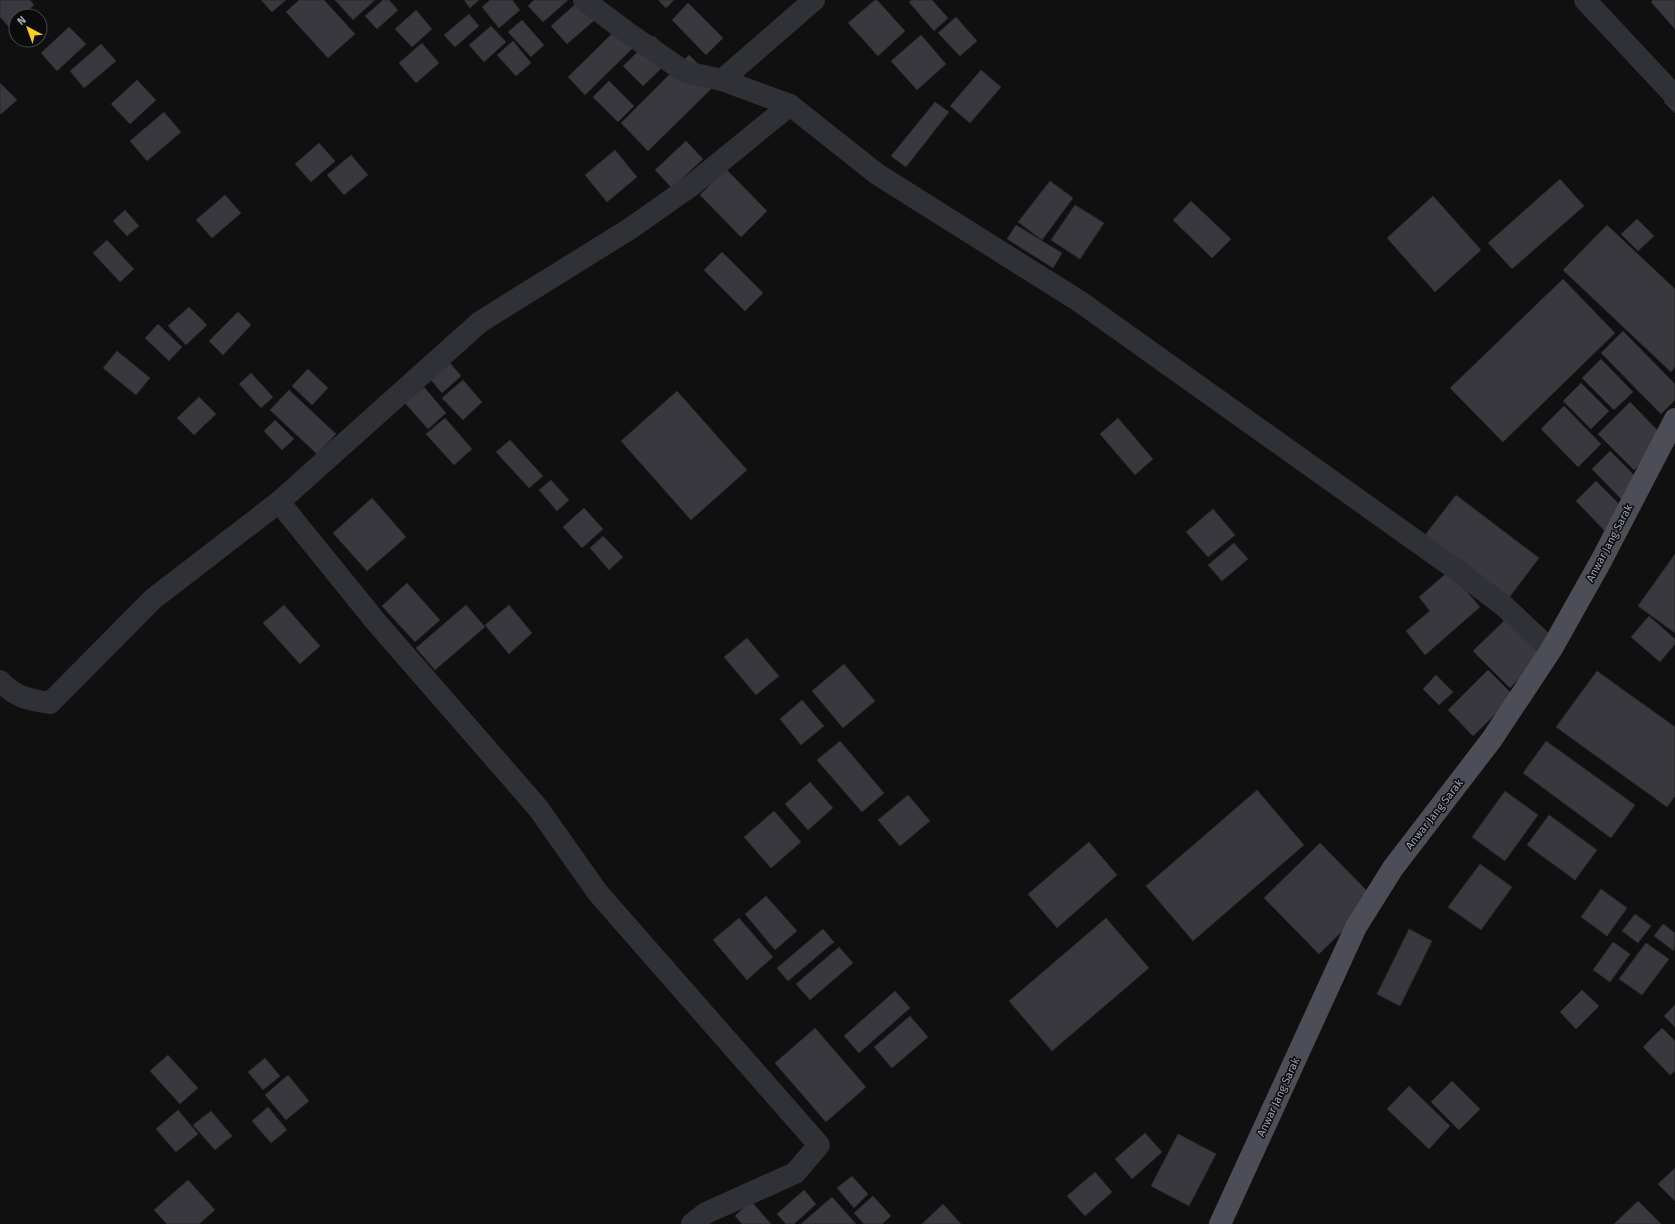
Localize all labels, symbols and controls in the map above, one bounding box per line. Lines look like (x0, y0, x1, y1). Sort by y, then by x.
north arrow (8, 8, 48, 48)
text: N (15, 14, 29, 28)
street label: Anwar Jang Sarak (1584, 502, 1635, 584)
street label: Anwar Jang Sarak (1403, 776, 1466, 852)
street label: Anwar Jang Sarak (1254, 1055, 1303, 1139)

